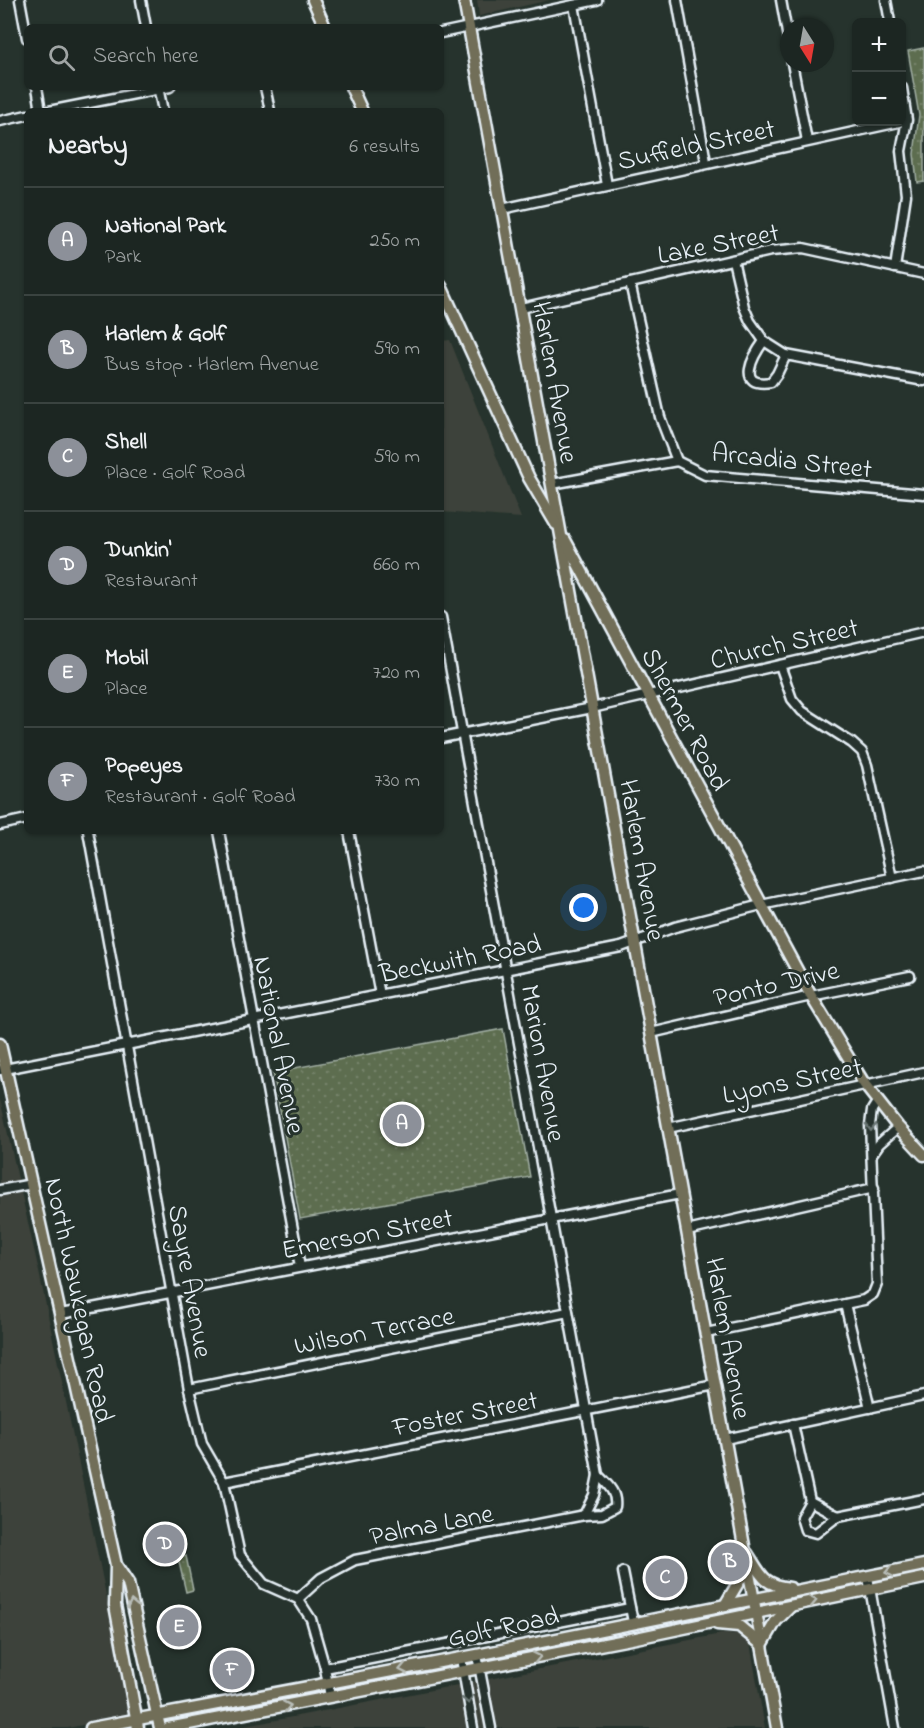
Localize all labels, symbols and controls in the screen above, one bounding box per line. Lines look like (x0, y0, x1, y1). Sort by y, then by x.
north arrow (780, 18, 834, 72)
map controls (852, 18, 906, 126)
button: + (852, 18, 906, 72)
search box (24, 24, 444, 90)
icon: search (45, 41, 78, 74)
text: Search here (93, 41, 198, 73)
button: − (852, 72, 906, 126)
street label: Suffield Street (614, 111, 779, 182)
text: Nearby (48, 128, 127, 166)
text: 6 results (349, 133, 420, 162)
text: National Park (105, 211, 226, 243)
street label: Lake Street (654, 215, 783, 276)
text: A (61, 227, 74, 256)
text: 250 m (369, 227, 420, 256)
text: Park (105, 243, 141, 272)
street label: Harlem Avenue (520, 298, 587, 467)
text: Harlem & Golf (105, 319, 227, 351)
text: B (61, 335, 74, 364)
text: 590 m (373, 335, 420, 364)
text: Bus stop · Harlem Avenue (105, 351, 319, 380)
text: Shell (105, 427, 147, 459)
street label: Arcadia Street (710, 435, 874, 490)
text: C (62, 443, 73, 472)
text: 590 m (373, 443, 420, 472)
text: Place · Golf Road (105, 459, 245, 488)
text: Dunkin' (105, 535, 171, 567)
text: D (60, 551, 75, 580)
text: 660 m (373, 551, 420, 580)
text: Restaurant (105, 567, 198, 596)
street label: Church Street (707, 609, 863, 681)
street label: Shermer Road (630, 641, 738, 799)
text: Mobil (105, 643, 148, 675)
text: E (61, 659, 74, 688)
text: 720 m (373, 659, 420, 688)
text: Place (105, 675, 147, 704)
text: Popeyes (105, 751, 183, 783)
text: F (61, 767, 74, 796)
text: 730 m (374, 767, 420, 796)
street label: Harlem Avenue (607, 776, 674, 945)
text: Restaurant · Golf Road (105, 783, 295, 812)
your location (569, 893, 598, 922)
street label: Beckwith Road (375, 926, 545, 995)
street label: Ponto Drive (710, 952, 844, 1019)
street label: National Avenue (241, 953, 314, 1139)
street label: Marion Avenue (509, 982, 575, 1146)
street label: Lyons Street (719, 1049, 866, 1116)
pin: A (382, 1102, 422, 1146)
one-way arrow (865, 1123, 877, 1132)
street label: North Waukegan Road (33, 1174, 123, 1427)
street label: Emerson Street (279, 1200, 456, 1271)
street label: Sayre Avenue (156, 1202, 221, 1362)
street label: Harlem Avenue (693, 1254, 760, 1423)
street label: Wilson Terrace (291, 1298, 459, 1367)
street label: Foster Street (389, 1382, 541, 1449)
street label: Palma Lane (366, 1495, 498, 1558)
pin: D (146, 1522, 184, 1566)
pin: B (710, 1540, 750, 1584)
pin: C (646, 1556, 684, 1600)
one-way arrow (884, 1565, 894, 1578)
one-way arrow (808, 1595, 818, 1608)
street label: Golf Road (444, 1598, 563, 1659)
one-way arrow (126, 1599, 139, 1609)
pin: E (160, 1604, 198, 1650)
pin: F (212, 1648, 252, 1692)
one-way arrow (532, 1651, 542, 1664)
one-way arrow (398, 1662, 408, 1675)
one-way arrow (461, 1695, 474, 1705)
one-way arrow (282, 1700, 292, 1712)

